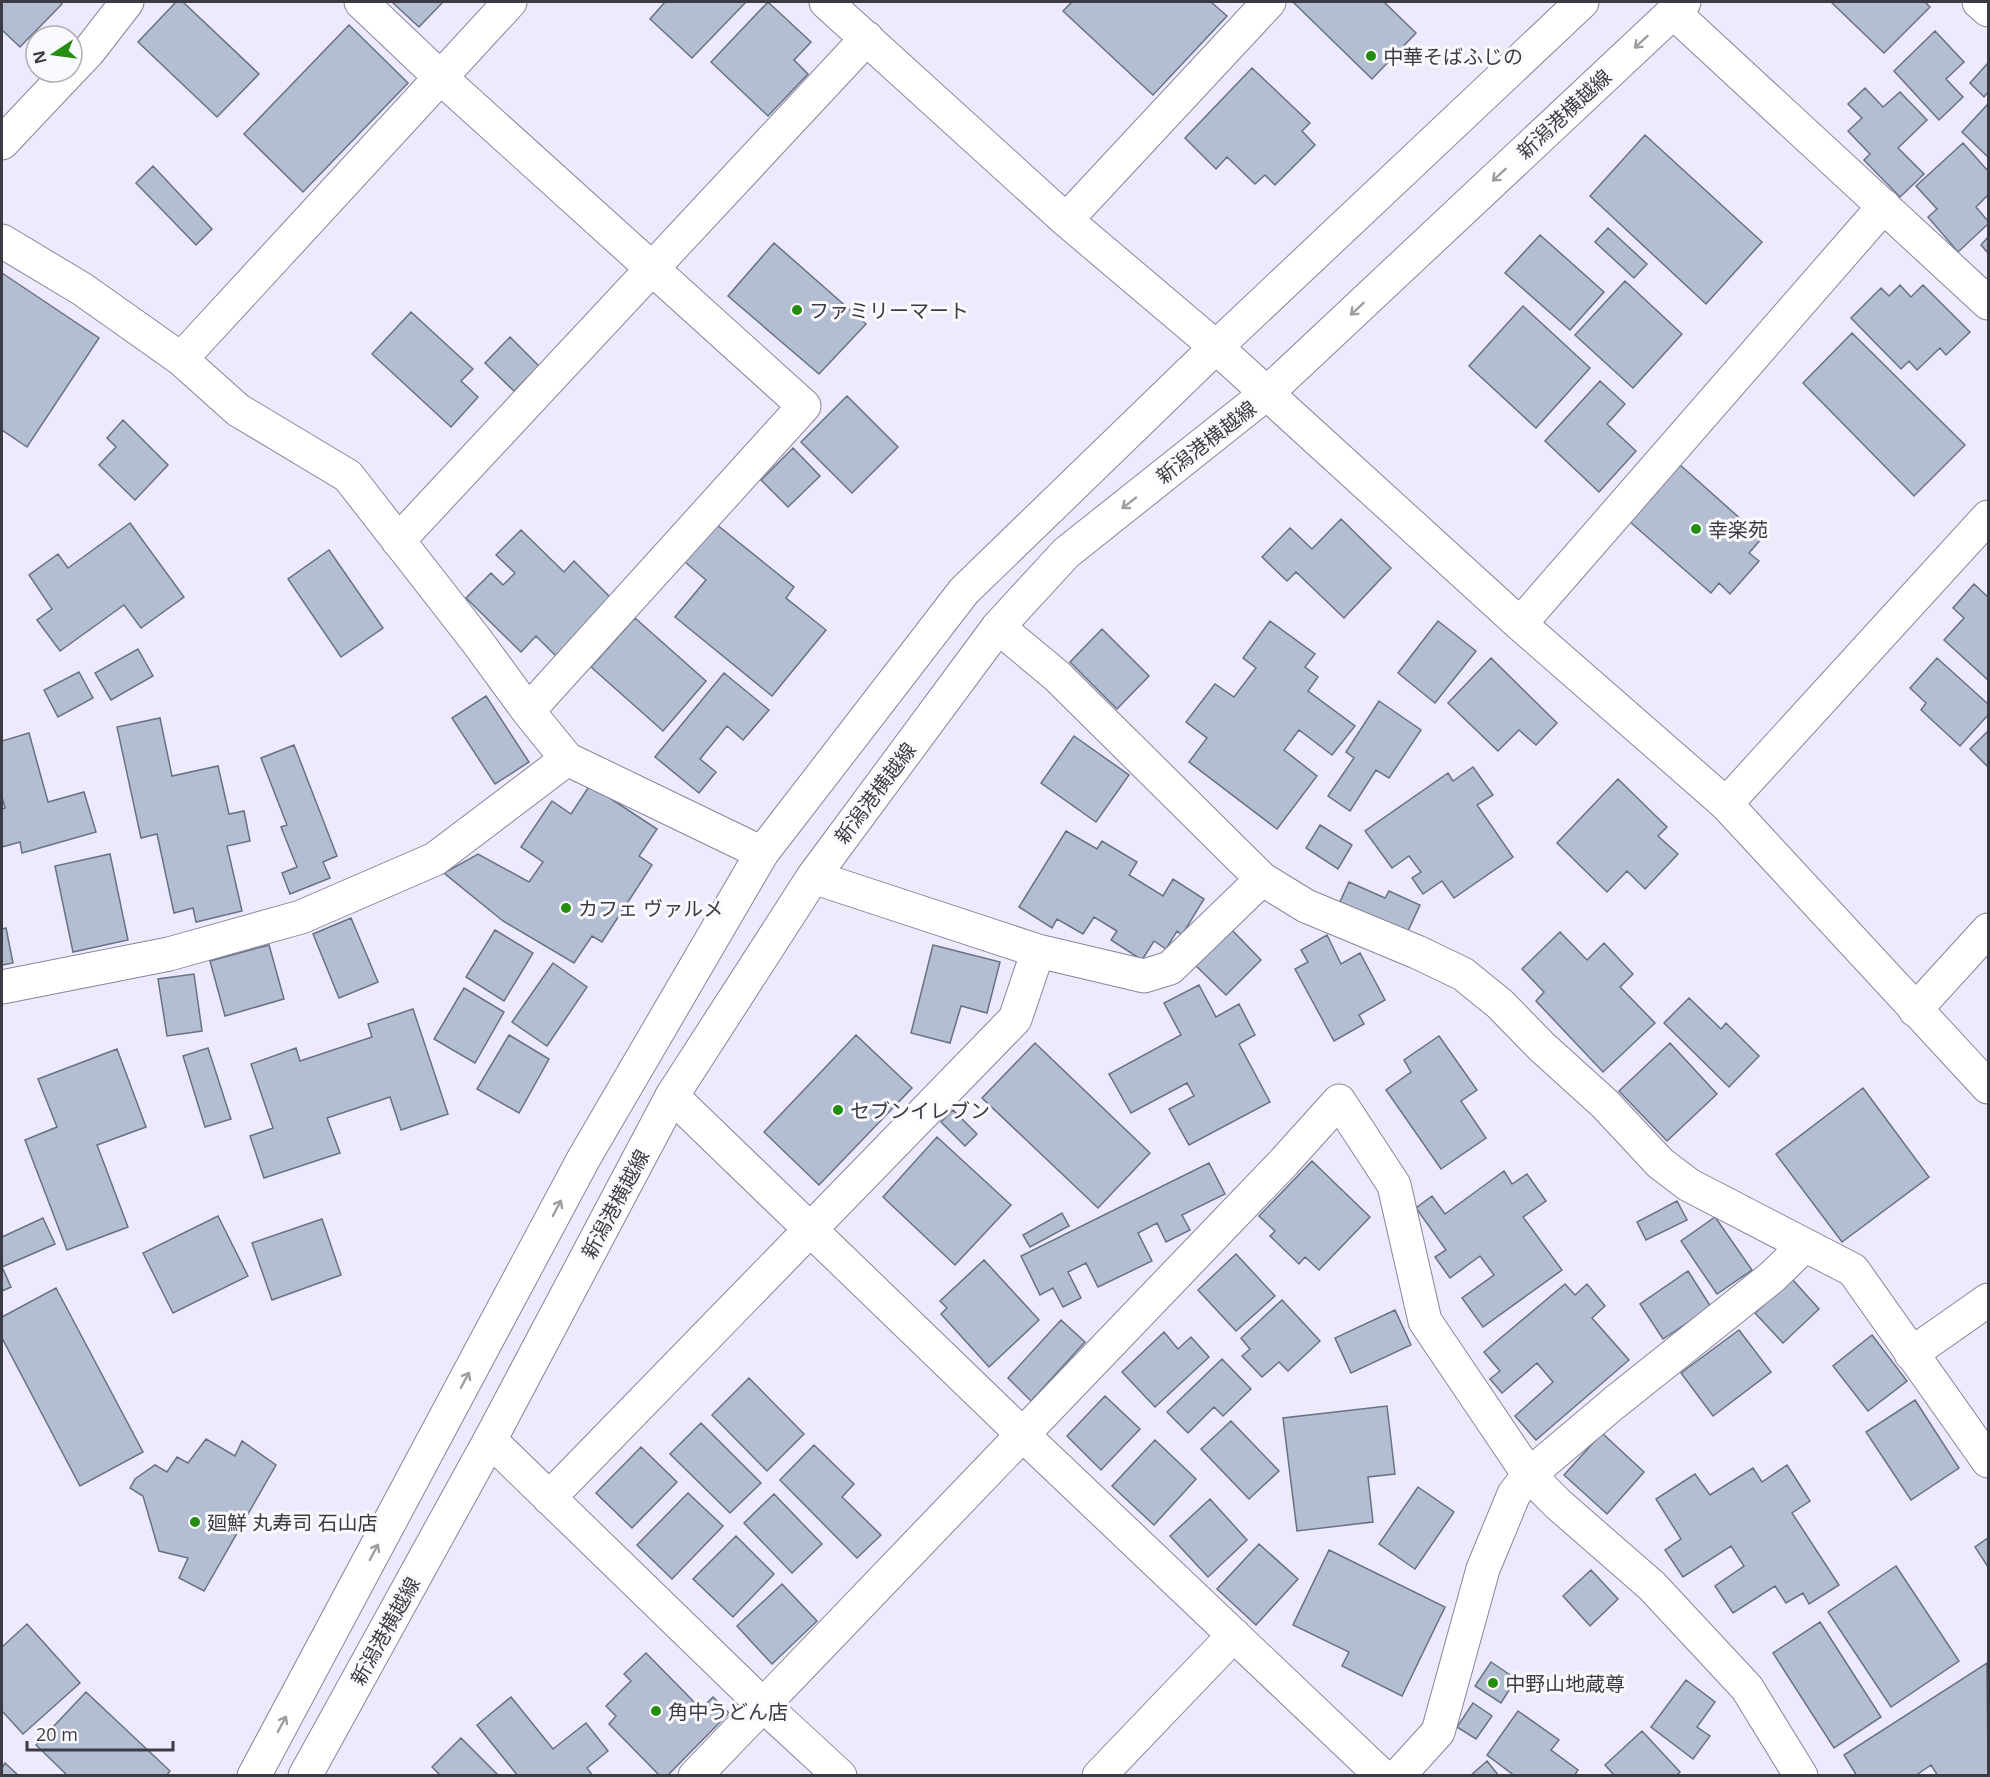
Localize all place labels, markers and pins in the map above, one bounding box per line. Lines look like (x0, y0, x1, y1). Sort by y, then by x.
place label: 中華そばふじの (1383, 43, 1523, 70)
marker: 中華そばふじの (1364, 49, 1378, 63)
place label: ファミリーマート (809, 297, 969, 324)
marker: ファミリーマート (790, 303, 804, 317)
place label: 幸楽苑 (1708, 516, 1768, 543)
marker: 幸楽苑 (1689, 522, 1703, 536)
place label: カフェ ヴァルメ (578, 895, 723, 922)
marker: カフェ ヴァルメ (559, 901, 573, 915)
place label: セブンイレブン (850, 1097, 990, 1124)
marker: セブンイレブン (831, 1103, 845, 1117)
place label: 廻鮮 丸寿司 石山店 (207, 1509, 377, 1536)
marker: 廻鮮 丸寿司 石山店 (188, 1515, 202, 1529)
place label: 中野山地蔵尊 (1505, 1670, 1625, 1697)
marker: 中野山地蔵尊 (1486, 1676, 1500, 1690)
place label: 角中うどん店 (668, 1698, 788, 1725)
marker: 角中うどん店 (649, 1704, 663, 1718)

